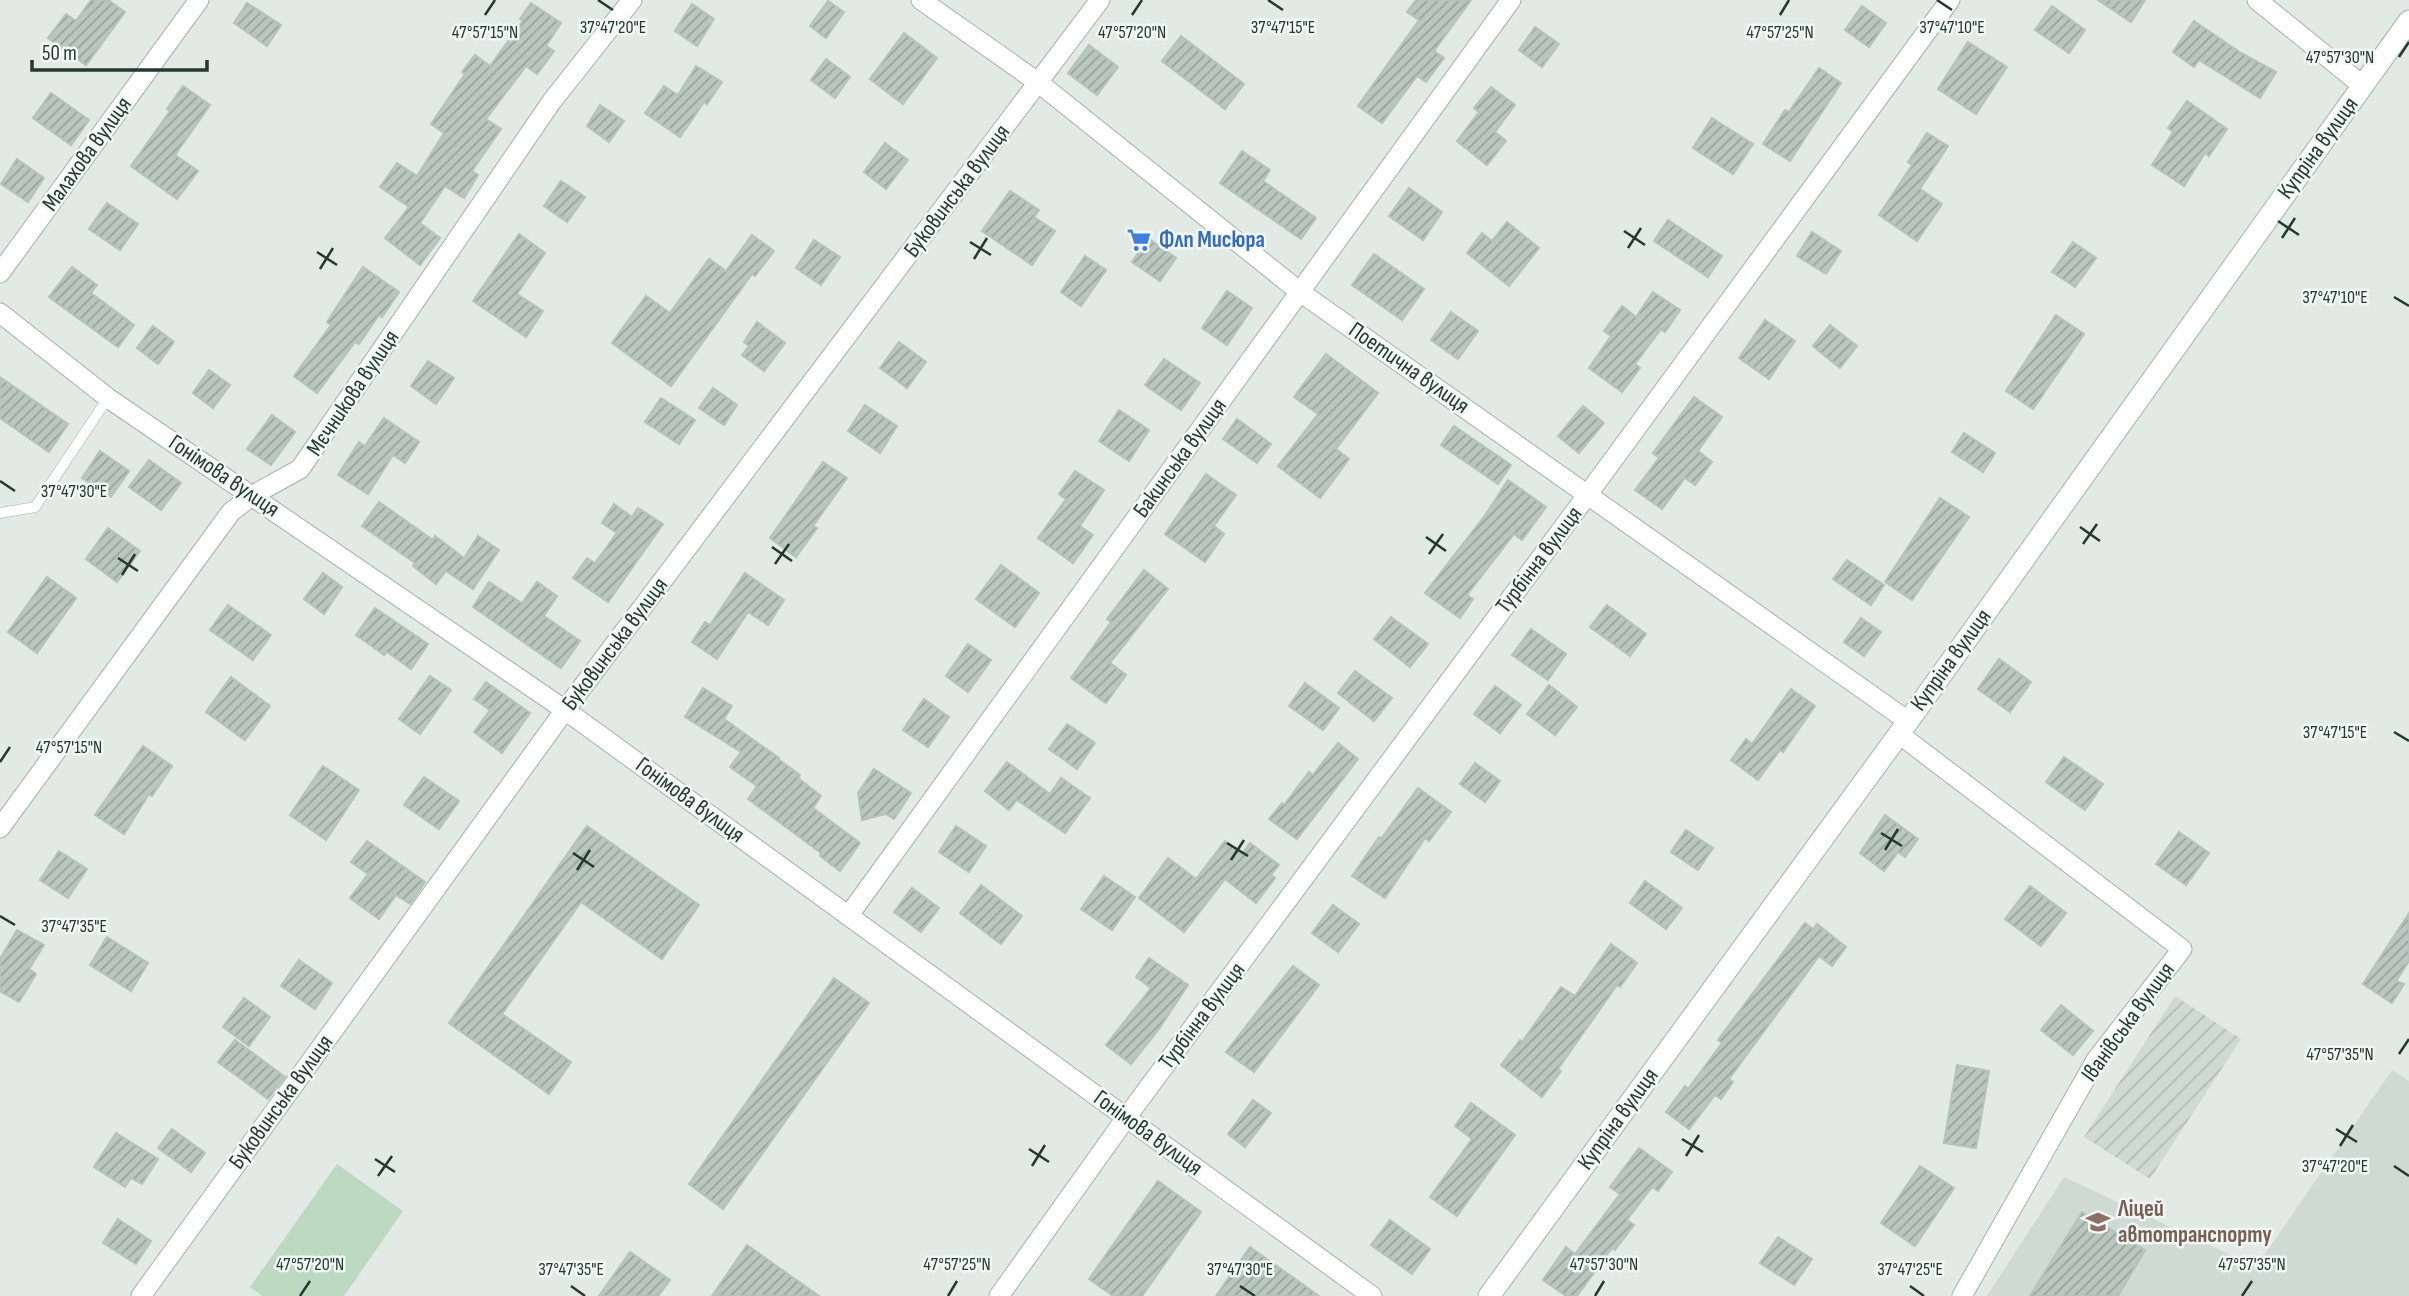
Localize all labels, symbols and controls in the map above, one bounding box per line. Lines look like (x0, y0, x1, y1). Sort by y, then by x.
text: 37°47'20"E (580, 17, 646, 38)
text: 37°47'15"E (1251, 17, 1315, 38)
text: 37°47'10"E (1919, 17, 1985, 38)
text: 47°57'15"N (452, 22, 518, 43)
text: 47°57'20"N (1098, 22, 1166, 43)
text: 47°57'25"N (1746, 22, 1814, 43)
scale bar (32, 28, 206, 72)
text: 50 m (42, 41, 77, 66)
text: 47°57'30"N (2306, 47, 2374, 68)
street label: Малахова вулиця (36, 91, 138, 217)
street label: Купріна вулиця (2272, 92, 2364, 204)
street label: Буковинська вулиця (898, 119, 1016, 263)
supermarket icon: Флп Мисюра (1125, 226, 1153, 254)
place label: Флп Мисюра (1159, 226, 1265, 254)
text: 37°47'10"E (2302, 287, 2368, 308)
street label: Поетична вулиця (1343, 316, 1475, 420)
street label: Мєчникова вулиця (301, 325, 405, 461)
street label: Бакинська вулиця (1127, 393, 1233, 523)
street label: Гонімова вулиця (163, 429, 285, 523)
text: 37°47'30"E (41, 481, 107, 502)
street label: Турбінна вулиця (1490, 501, 1588, 619)
street label: Буковинська вулиця (556, 572, 674, 716)
street label: Купріна вулиця (1905, 604, 1997, 716)
text: 37°47'15"E (2303, 722, 2367, 743)
text: 47°57'15"N (36, 737, 102, 758)
street label: Гонімова вулиця (630, 751, 750, 849)
text: 37°47'35"E (41, 916, 107, 937)
street label: Турбінна вулиця (1153, 957, 1251, 1075)
street label: Іванівська вулиця (2075, 957, 2181, 1087)
street label: Буковинська вулиця (223, 1029, 339, 1175)
text: 47°57'35"N (2306, 1044, 2374, 1065)
street label: Купріна вулиця (1572, 1063, 1664, 1175)
street label: Гонімова вулиця (1088, 1084, 1208, 1182)
text: 37°47'20"E (2302, 1156, 2368, 1177)
place label: Ліцей автотранспорту (2117, 1195, 2272, 1249)
school or university icon: Ліцей автотранспорту (2084, 1208, 2112, 1236)
text: 47°57'20"N (276, 1254, 344, 1275)
text: 47°57'25"N (923, 1254, 991, 1275)
text: 47°57'30"N (1570, 1254, 1638, 1275)
text: 47°57'35"N (2218, 1254, 2286, 1275)
text: 37°47'35"E (538, 1259, 604, 1280)
text: 37°47'30"E (1207, 1259, 1273, 1280)
text: 37°47'25"E (1877, 1259, 1943, 1280)

